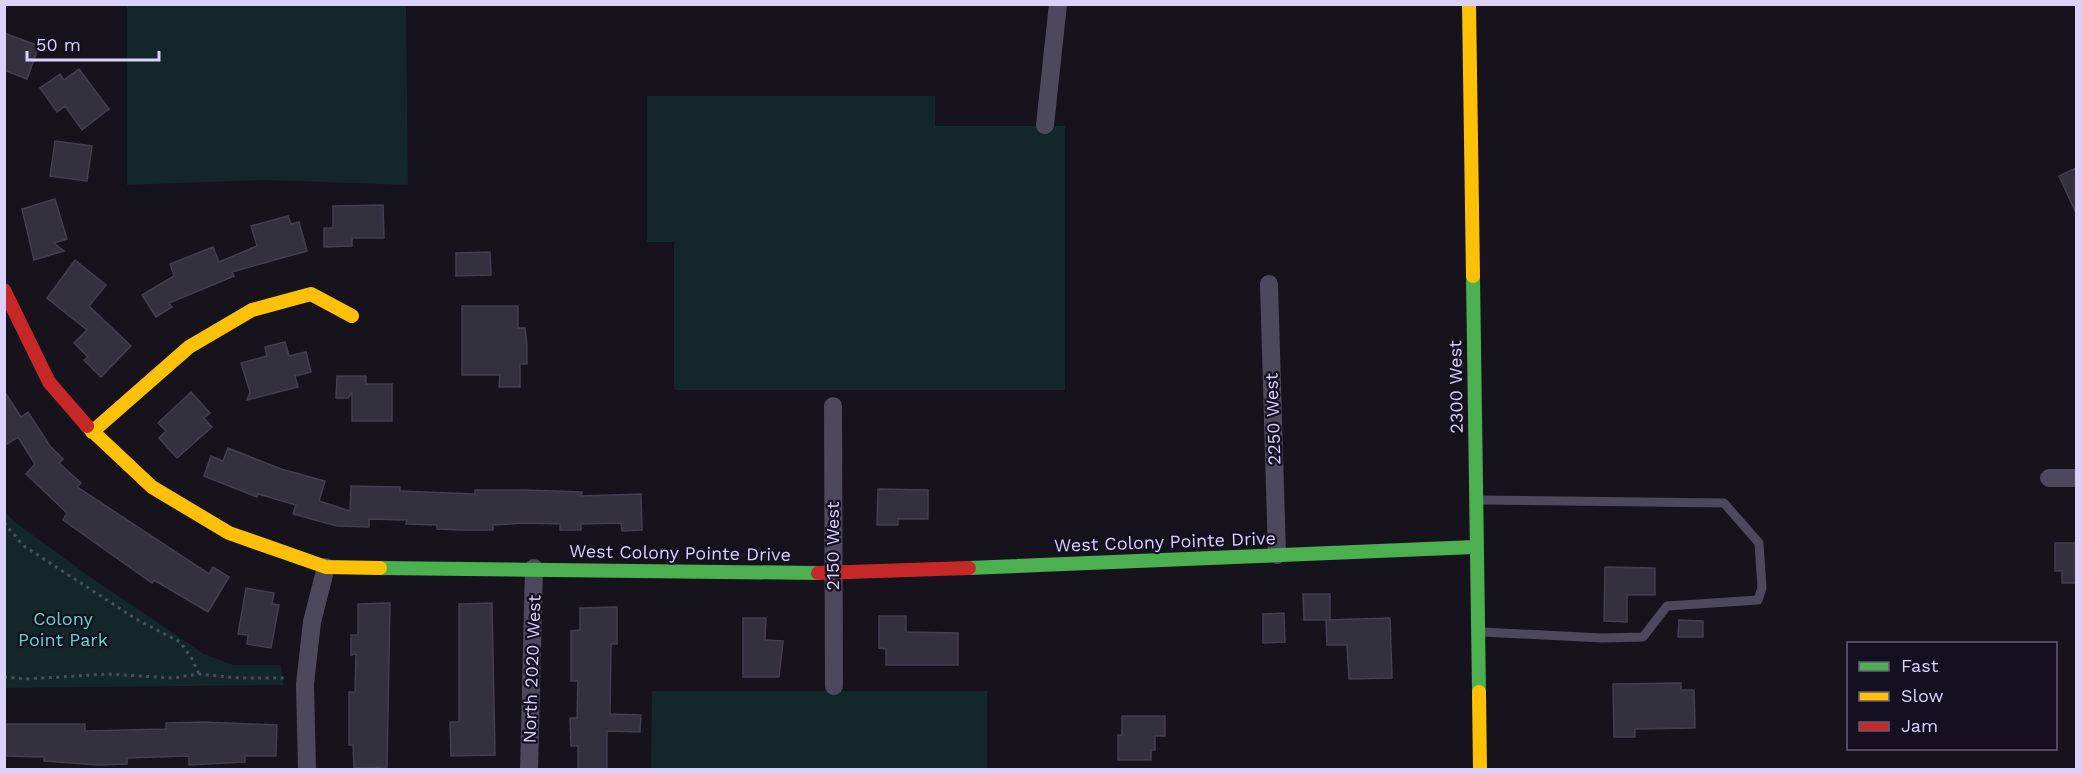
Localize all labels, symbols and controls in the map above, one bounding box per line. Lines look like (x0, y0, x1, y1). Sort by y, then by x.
scale bar (27, 24, 159, 62)
text: 50 m (36, 34, 81, 55)
street label: 2300 West (1444, 340, 1467, 434)
street label: 2250 West (1260, 372, 1285, 466)
street label: 2150 West (822, 501, 843, 591)
street label: West Colony Pointe Drive (1054, 527, 1276, 556)
street label: West Colony Pointe Drive (569, 540, 791, 565)
street label: North 2020 West (518, 594, 545, 744)
park label: Colony Point Park (18, 608, 108, 650)
legend (1847, 642, 2057, 750)
text: Fast (1901, 655, 1939, 676)
text: Slow (1901, 685, 1944, 706)
text: Jam (1901, 715, 1938, 736)

